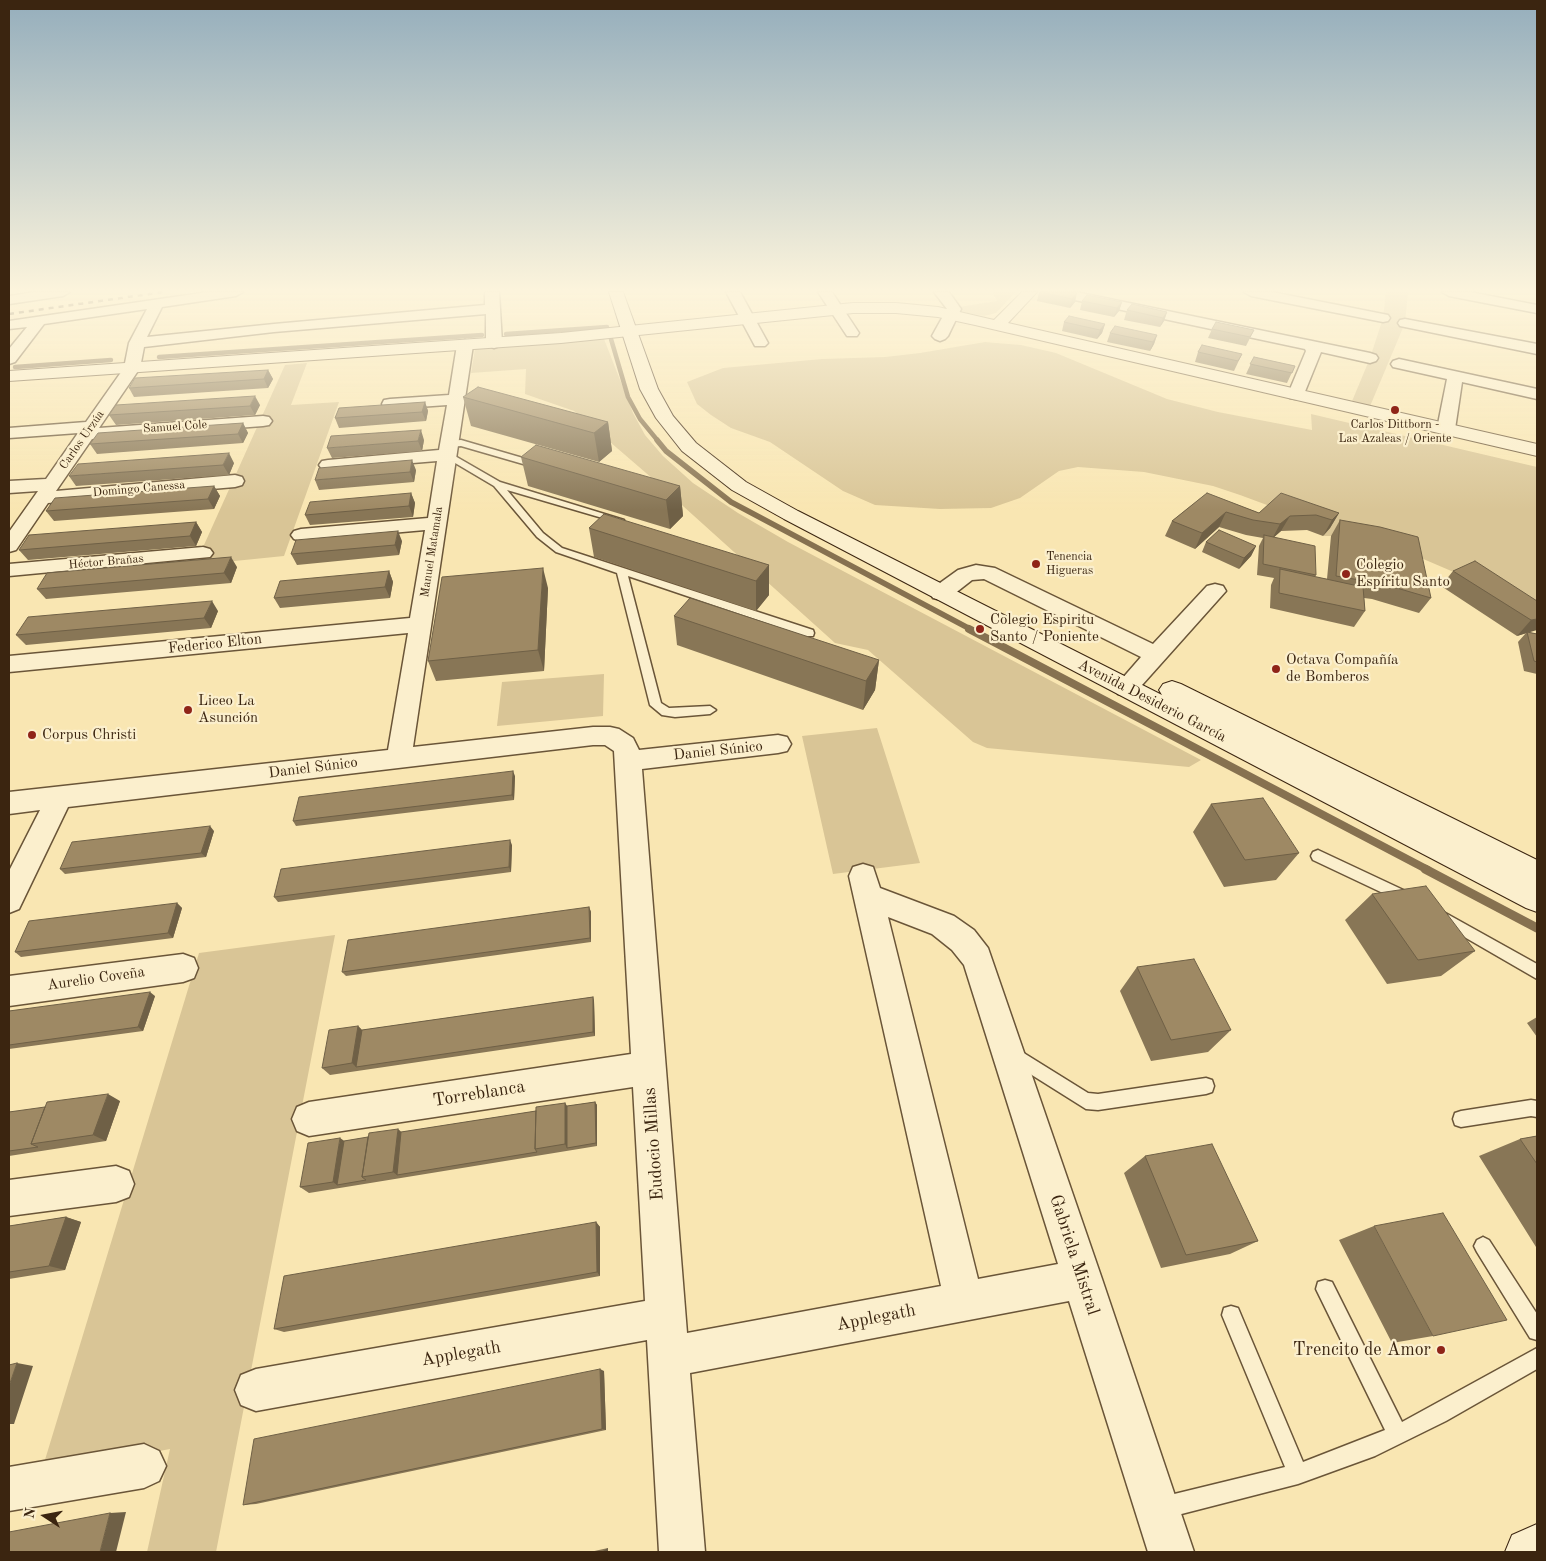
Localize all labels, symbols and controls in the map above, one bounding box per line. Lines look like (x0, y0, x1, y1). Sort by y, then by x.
marker: Carlos Dittborn - Las Azaleas / Oriente (1389, 404, 1401, 416)
street label: Carlos Urzúa (56, 408, 108, 472)
street label: Samuel Cole (142, 418, 208, 436)
place label: Carlos Dittborn - Las Azaleas / Oriente (1338, 418, 1452, 446)
street label: Domingo Canessa (92, 478, 186, 500)
street label: Manuel Matamala (418, 506, 446, 598)
place label: Tenencia Higueras (1046, 550, 1093, 578)
street label: Héctor Brañas (68, 552, 144, 572)
place label: Colegio Espíritu Santo (1356, 556, 1450, 591)
marker: Tenencia Higueras (1030, 558, 1042, 570)
marker: Colegio Espíritu Santo (1340, 568, 1352, 580)
place label: Colegio Espiritu Santo / Poniente (990, 611, 1099, 646)
marker: Colegio Espiritu Santo / Poniente (974, 623, 986, 635)
street label: Federico Elton (167, 630, 263, 658)
place label: Octava Compañía de Bomberos (1286, 651, 1398, 686)
street label: Avenida Desiderio García (1075, 656, 1229, 746)
marker: Octava Compañía de Bomberos (1270, 663, 1282, 675)
place label: Liceo La Asunción (198, 692, 258, 727)
marker: Liceo La Asunción (182, 704, 194, 716)
place label: Corpus Christi (42, 726, 136, 744)
marker: Corpus Christi (26, 729, 38, 741)
street label: Daniel Súnico (672, 737, 764, 765)
street label: Daniel Súnico (267, 754, 359, 782)
street label: Aurelio Coveña (46, 963, 146, 995)
street label: Torreblanca (431, 1076, 527, 1112)
street label: Eudocio Millas (639, 1087, 669, 1201)
street label: Gabriela Mistral (1044, 1192, 1104, 1318)
street label: Applegath (835, 1300, 917, 1336)
street label: Applegath (420, 1336, 502, 1372)
place label: Trencito de Amor (1293, 1339, 1431, 1361)
marker: Trencito de Amor (1435, 1344, 1447, 1356)
north arrow (20, 1491, 70, 1541)
text: N (22, 1507, 38, 1520)

